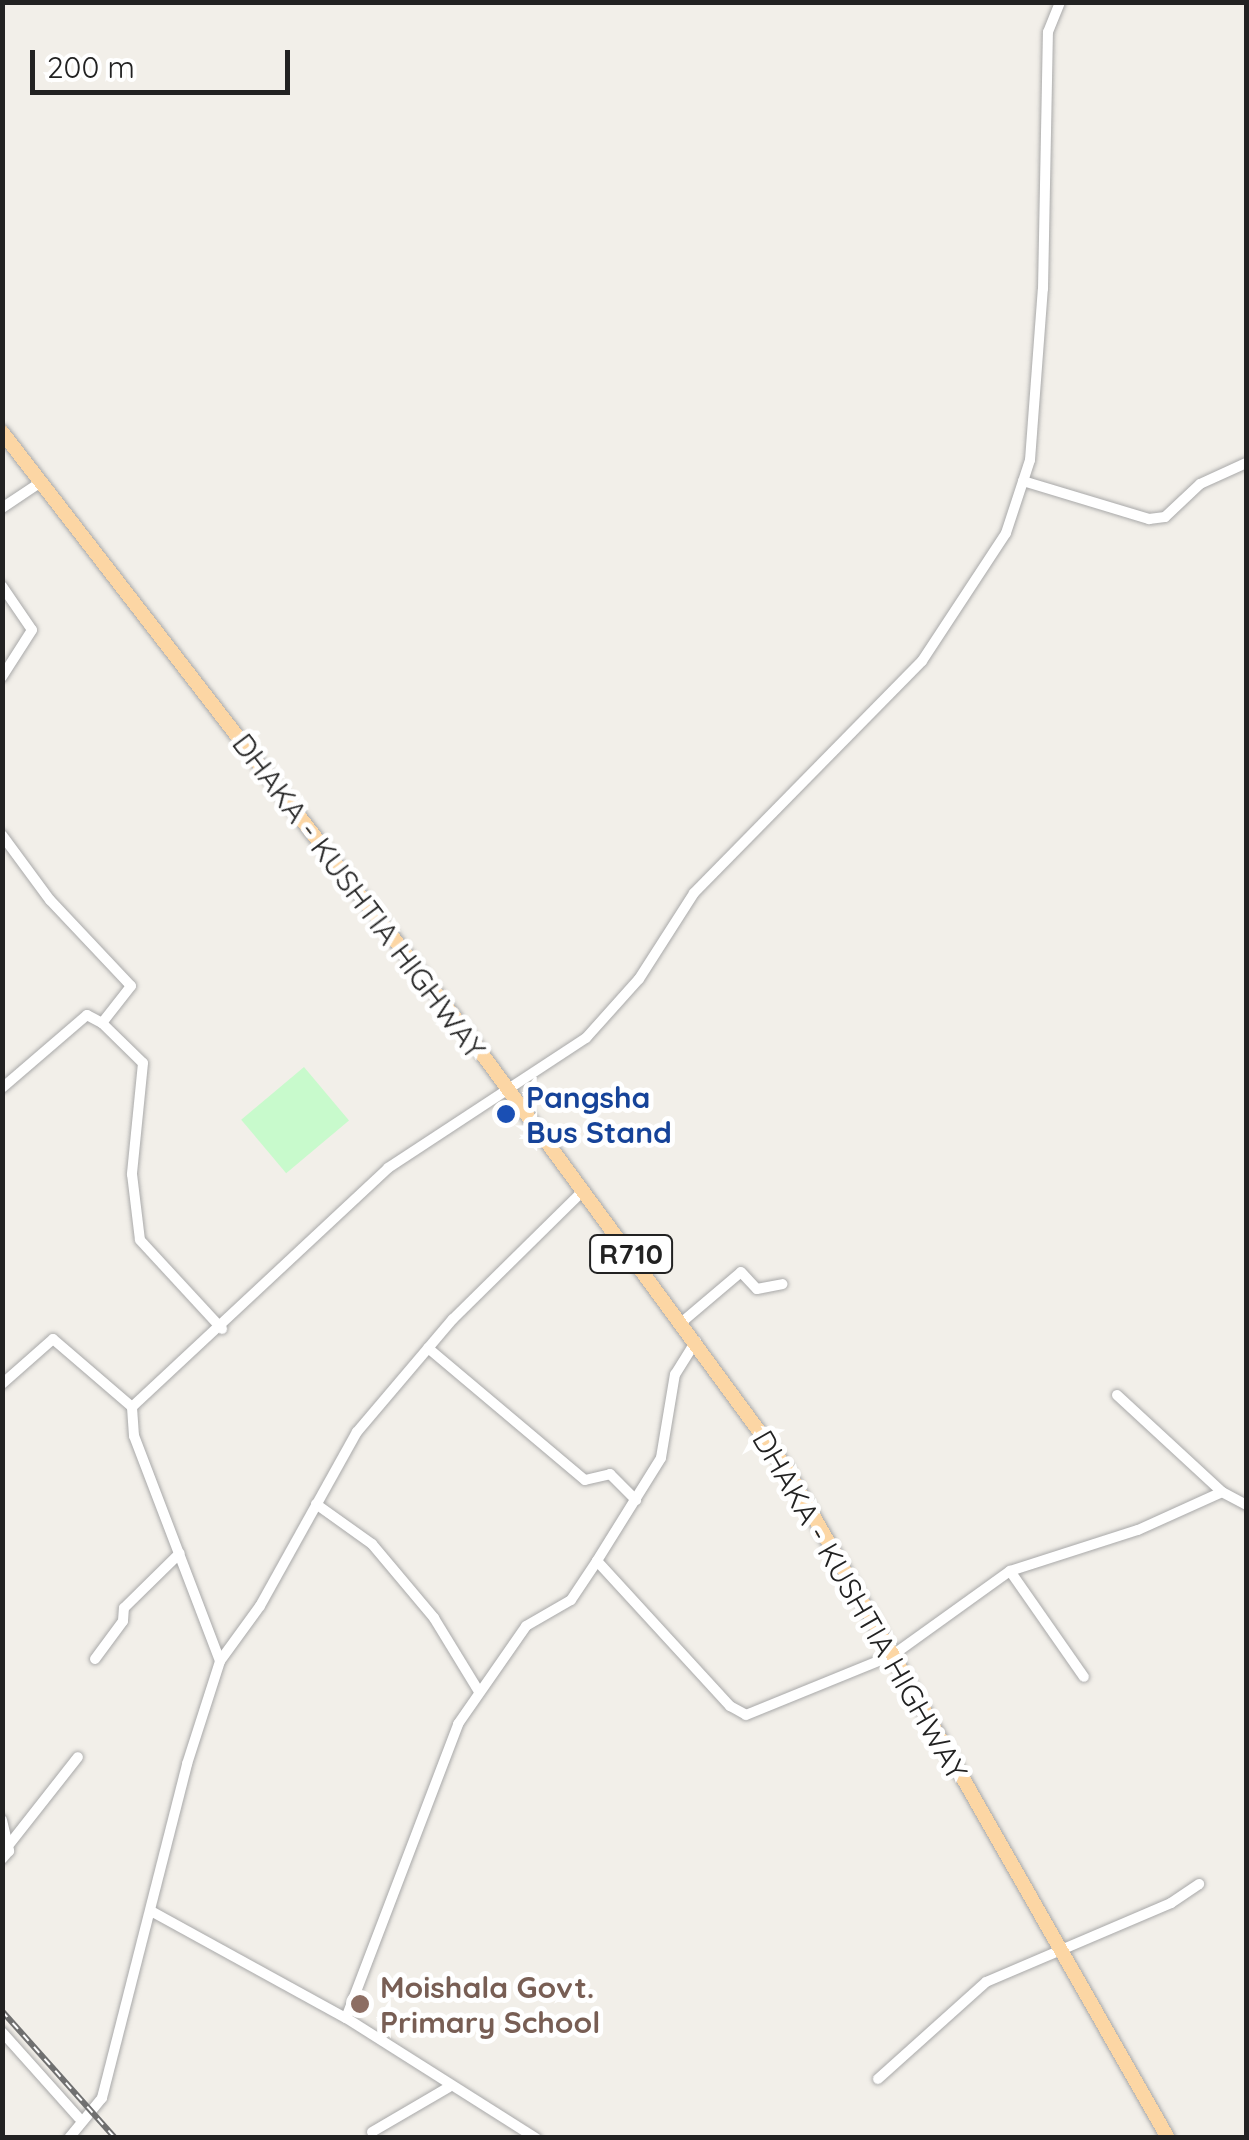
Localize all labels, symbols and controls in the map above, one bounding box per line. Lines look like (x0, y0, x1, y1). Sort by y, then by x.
scale bar (35, 30, 295, 92)
text: 200 m (47, 48, 135, 86)
street label: DHAKA - KUSHTIA HIGHWAY (225, 726, 493, 1066)
place label: Pangsha Bus Stand (526, 1079, 672, 1150)
marker: Pangsha Bus Stand (495, 1103, 517, 1125)
road number: R710 (588, 1231, 674, 1277)
street label: DHAKA - KUSHTIA HIGHWAY (745, 1424, 975, 1786)
place label: Moishala Govt. Primary School (380, 1969, 600, 2040)
marker: Moishala Govt. Primary School (349, 1993, 371, 2015)

